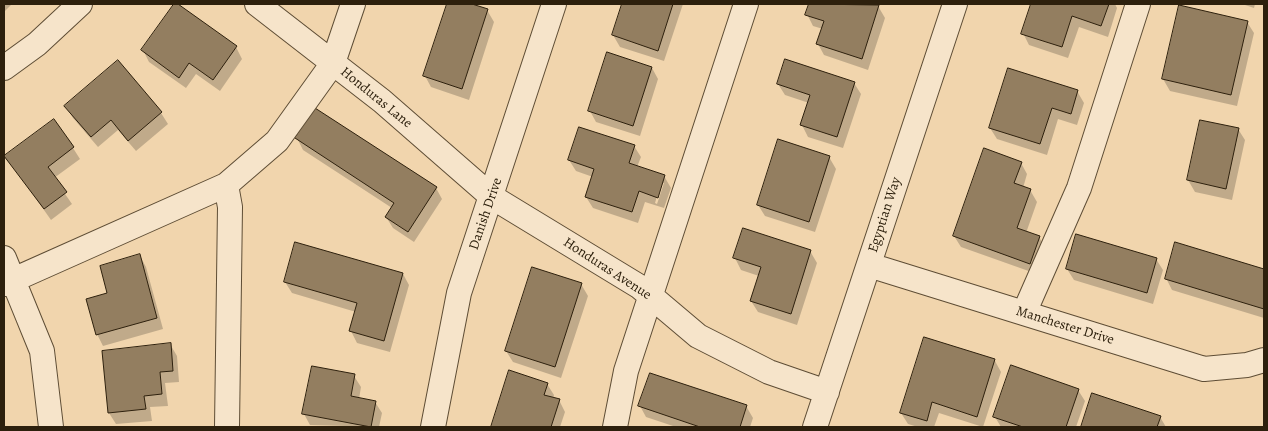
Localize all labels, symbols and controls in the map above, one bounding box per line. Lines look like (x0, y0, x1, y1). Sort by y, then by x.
street label: Honduras Lane (337, 64, 415, 132)
street label: Egyptian Way (865, 175, 905, 255)
street label: Danish Drive (466, 176, 506, 252)
street label: Honduras Avenue (560, 234, 654, 304)
street label: Manchester Drive (1014, 303, 1116, 349)

